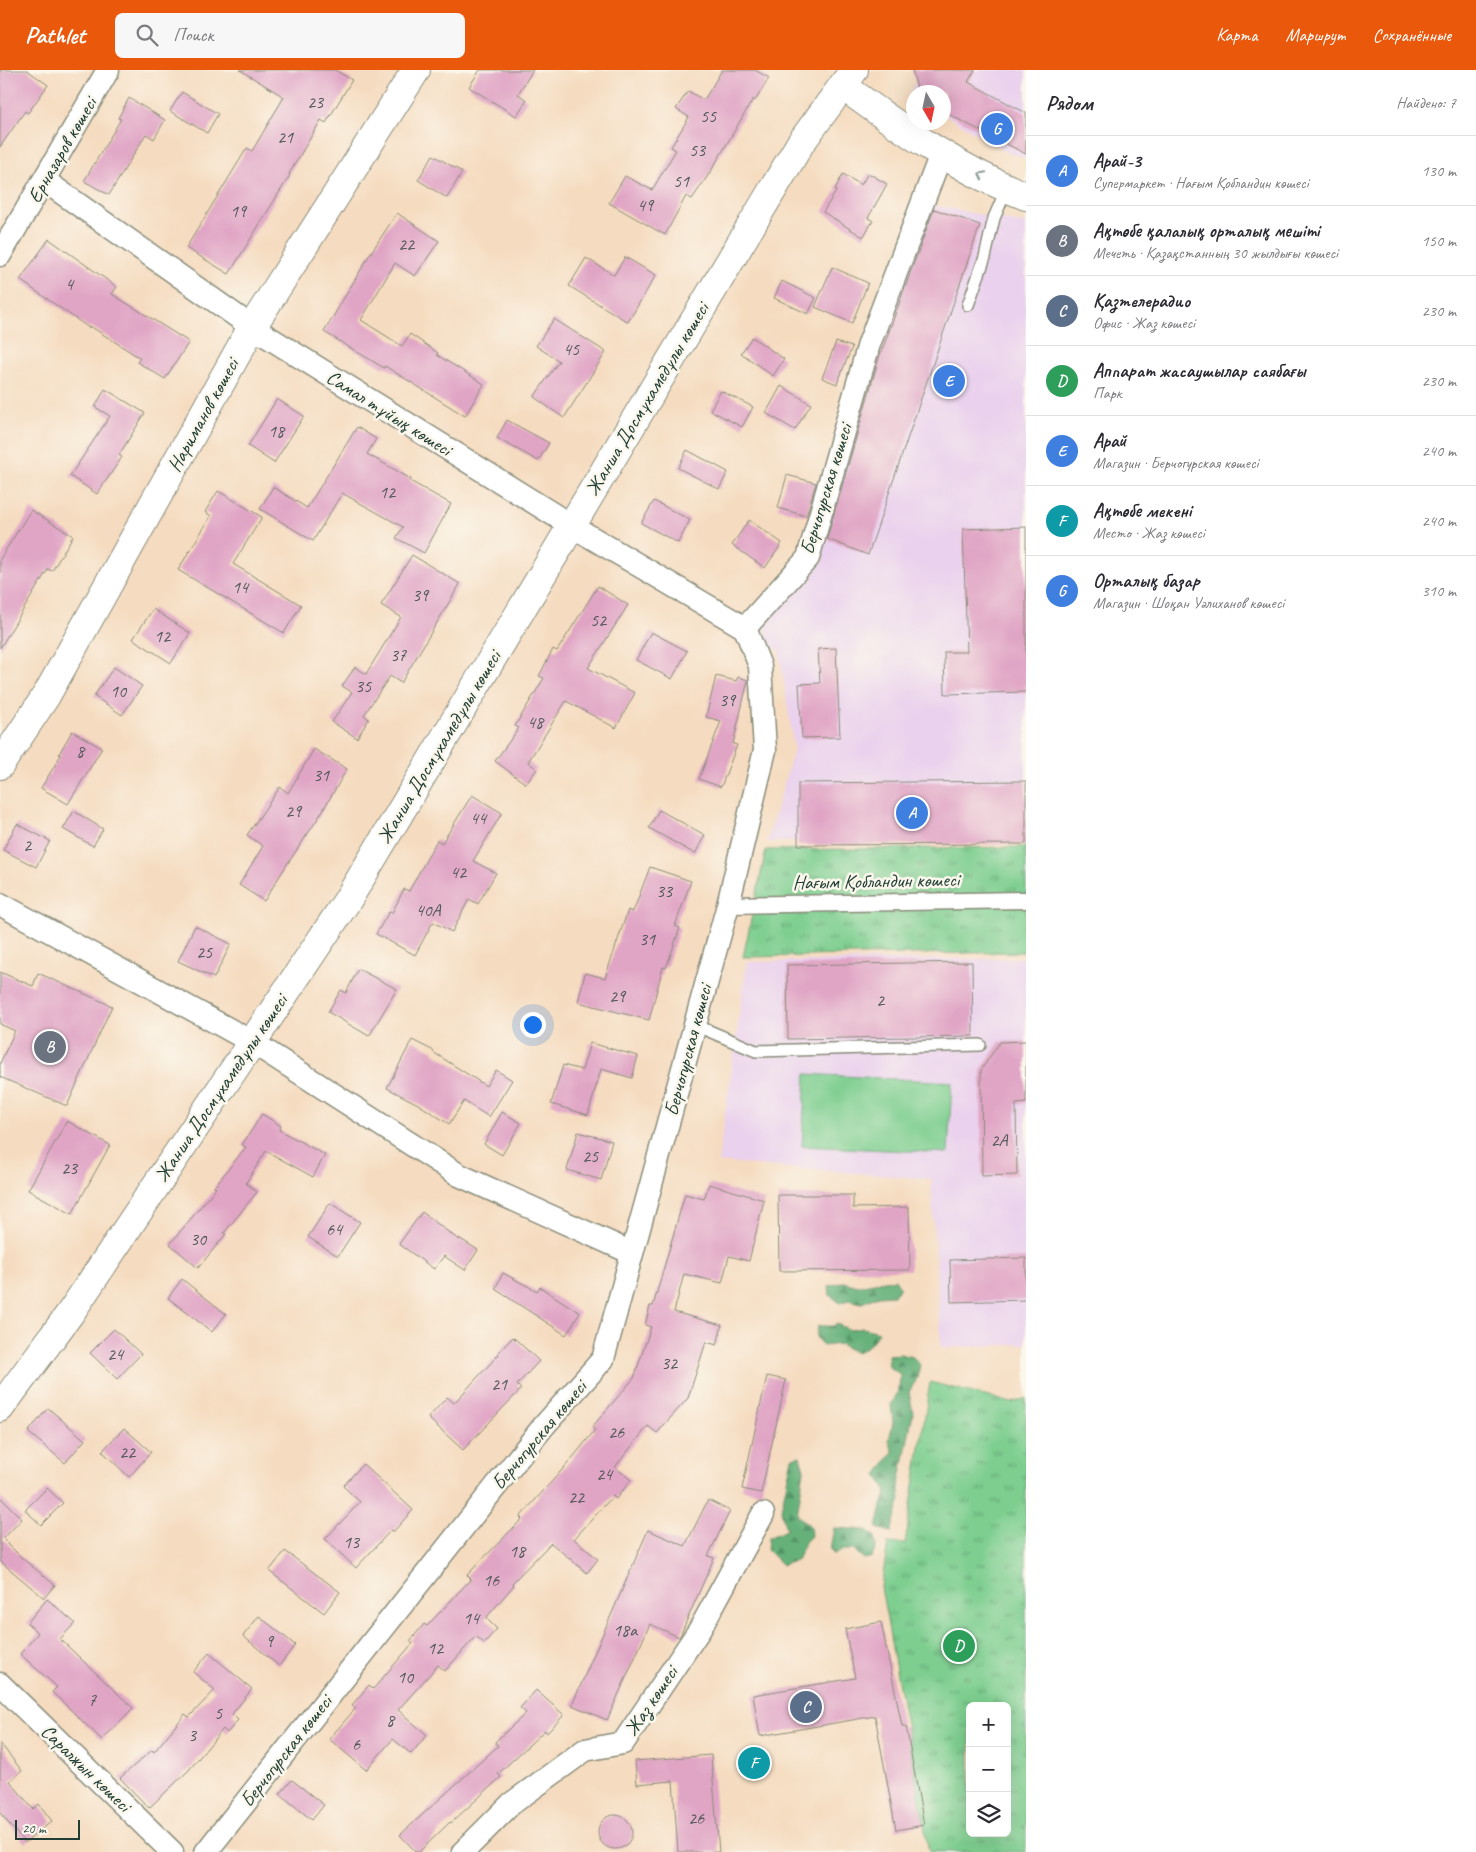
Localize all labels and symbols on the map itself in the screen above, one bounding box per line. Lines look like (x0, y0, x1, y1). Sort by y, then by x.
north arrow (906, 85, 951, 130)
street label: Ерназаров көшесі (22, 91, 103, 207)
house number: 23 (307, 91, 325, 113)
house number: 55 (700, 105, 717, 127)
pin: G (981, 110, 1013, 148)
house number: 21 (277, 126, 294, 148)
house number: 53 (689, 139, 707, 161)
house number: 51 (673, 170, 690, 192)
one-way arrow (978, 171, 987, 181)
house number: 49 (637, 194, 655, 216)
house number: 19 (230, 200, 248, 222)
house number: 22 (398, 233, 416, 255)
house number: 4 (65, 273, 75, 295)
street label: Жанша Досмұхамедұлы көшесі (579, 296, 716, 500)
house number: 45 (563, 338, 580, 360)
street label: Нариманов көшесі (162, 352, 246, 476)
pin: E (933, 362, 965, 400)
street label: Самал тұйық көшесі (322, 365, 458, 463)
street label: Берчогурская көшесі (794, 419, 858, 557)
house number: 18 (268, 420, 286, 442)
house number: 12 (379, 481, 397, 503)
house number: 14 (232, 576, 250, 598)
house number: 39 (412, 584, 430, 606)
house number: 52 (590, 609, 608, 631)
house number: 12 (154, 625, 172, 647)
street label: Жанша Досмұхамедұлы көшесі (371, 644, 508, 848)
house number: 37 (390, 644, 407, 666)
house number: 35 (355, 675, 372, 697)
house number: 10 (110, 680, 128, 702)
house number: 39 (719, 689, 737, 711)
house number: 48 (527, 711, 545, 733)
house number: 8 (76, 740, 86, 762)
house number: 31 (313, 764, 330, 786)
pin: A (896, 794, 928, 832)
house number: 29 (285, 800, 303, 822)
house number: 44 (470, 807, 488, 829)
house number: 2 (23, 834, 33, 856)
house number: 42 (450, 861, 468, 883)
street label: Нағым Қобландин көшесі (792, 867, 962, 895)
house number: 33 (656, 880, 674, 902)
house number: 40А (415, 899, 442, 921)
house number: 31 (639, 928, 656, 950)
house number: 25 (196, 941, 213, 963)
street label: Берчогурская көшесі (658, 979, 718, 1119)
house number: 29 (609, 985, 627, 1007)
street label: Жанша Досмұхамедұлы көшесі (149, 988, 294, 1186)
house number: 2 (876, 989, 886, 1011)
your location (520, 1012, 546, 1038)
pin: B (34, 1028, 66, 1066)
house number: 2А (990, 1129, 1009, 1151)
house number: 25 (582, 1145, 599, 1167)
house number: 23 (61, 1157, 79, 1179)
house number: 64 (326, 1218, 344, 1240)
house number: 30 (190, 1228, 208, 1250)
house number: 24 (107, 1343, 125, 1365)
house number: 32 (661, 1352, 679, 1374)
street label: Берчогурская көшесі (486, 1373, 593, 1495)
house number: 21 (491, 1373, 508, 1395)
house number: 26 (608, 1421, 625, 1443)
house number: 22 (119, 1441, 137, 1463)
house number: 24 (596, 1463, 614, 1485)
house number: 22 (568, 1486, 586, 1508)
house number: 13 (343, 1531, 361, 1553)
house number: 18 (509, 1540, 527, 1562)
house number: 16 (483, 1569, 500, 1591)
house number: 14 (463, 1607, 481, 1629)
house number: 18а (613, 1619, 638, 1641)
pin: D (943, 1627, 975, 1665)
house number: 9 (265, 1630, 275, 1652)
house number: 12 (427, 1637, 445, 1659)
street label: Жаз көшесі (619, 1659, 686, 1741)
house number: 10 (397, 1666, 415, 1688)
street label: Берчогурская көшесі (235, 1688, 339, 1812)
pin: C (790, 1688, 822, 1726)
house number: 7 (88, 1689, 97, 1711)
house number: 5 (214, 1702, 223, 1724)
house number: 8 (386, 1709, 396, 1731)
street label: Саралжын көшесі (36, 1719, 138, 1819)
house number: 3 (188, 1724, 198, 1746)
house number: 6 (352, 1733, 361, 1755)
pin: F (738, 1744, 770, 1782)
house number: 26 (688, 1807, 705, 1829)
scale bar (15, 1817, 80, 1840)

